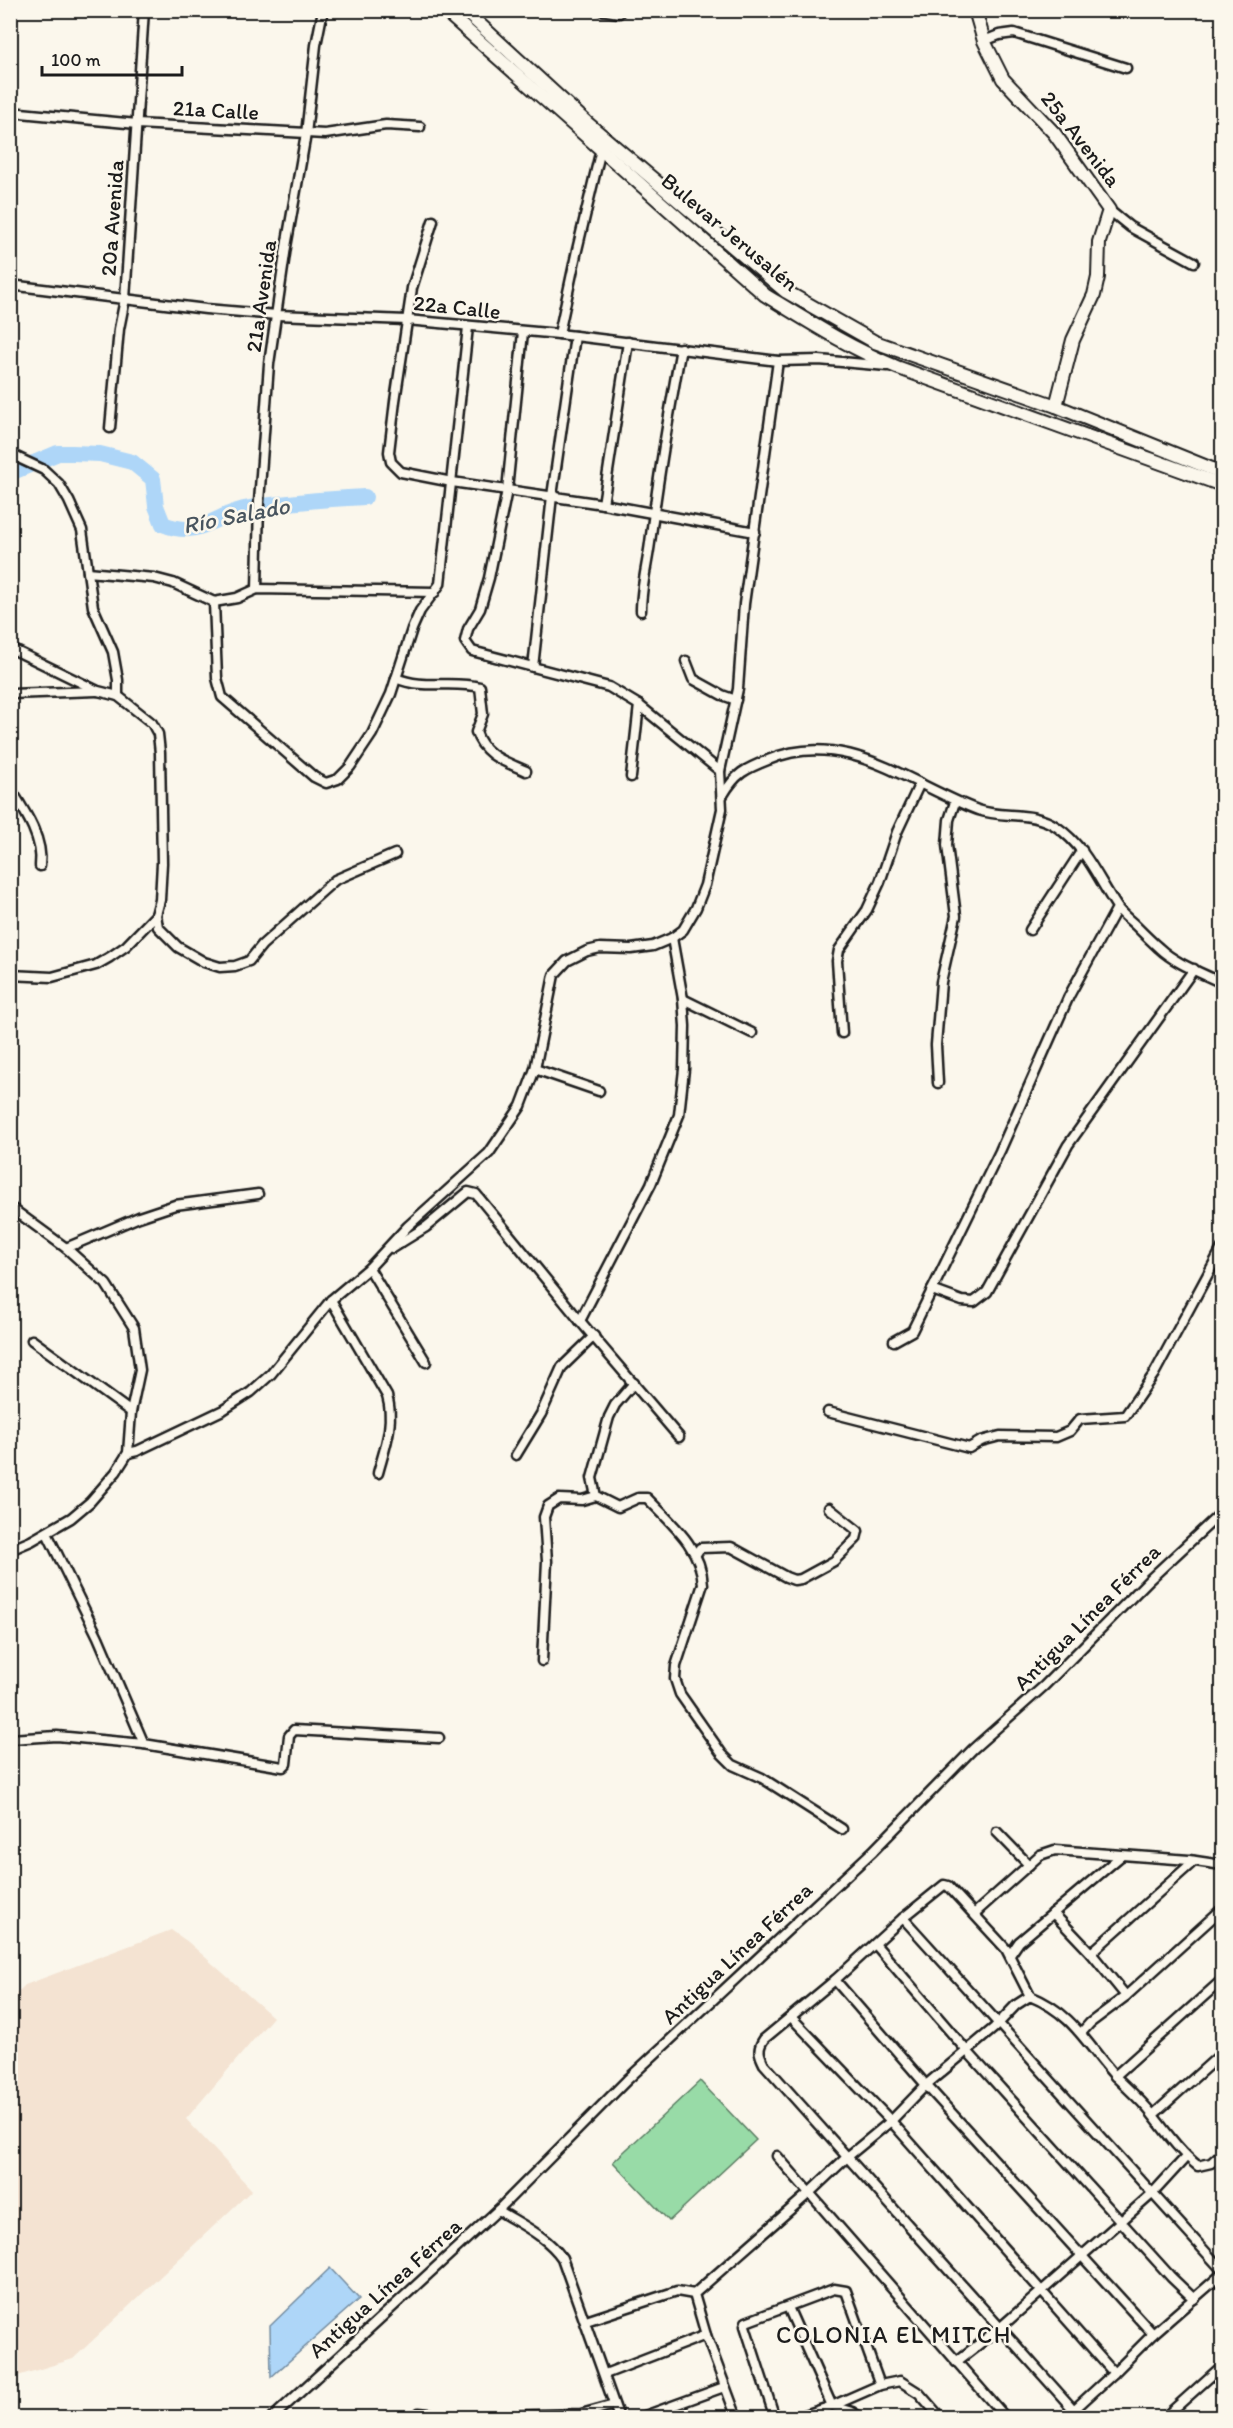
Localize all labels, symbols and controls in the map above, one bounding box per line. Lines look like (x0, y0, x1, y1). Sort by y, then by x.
scale bar (42, 39, 182, 77)
text: 100 m (51, 49, 101, 71)
street label: 25a Avenida (1035, 86, 1127, 193)
street label: 21a Calle (172, 94, 260, 126)
street label: 20a Avenida (94, 158, 130, 277)
street label: Bulevar Jerusalén (656, 167, 804, 298)
street label: 21a Avenida (240, 237, 282, 354)
street label: 22a Calle (412, 289, 502, 325)
water label: Río Salado (180, 490, 292, 540)
street label: Antigua Línea Férrea (1008, 1538, 1166, 1696)
street label: Antigua Línea Férrea (656, 1876, 818, 2030)
street label: Antigua Línea Férrea (303, 2212, 467, 2364)
district label: COLONIA EL MITCH (776, 2320, 1012, 2349)

